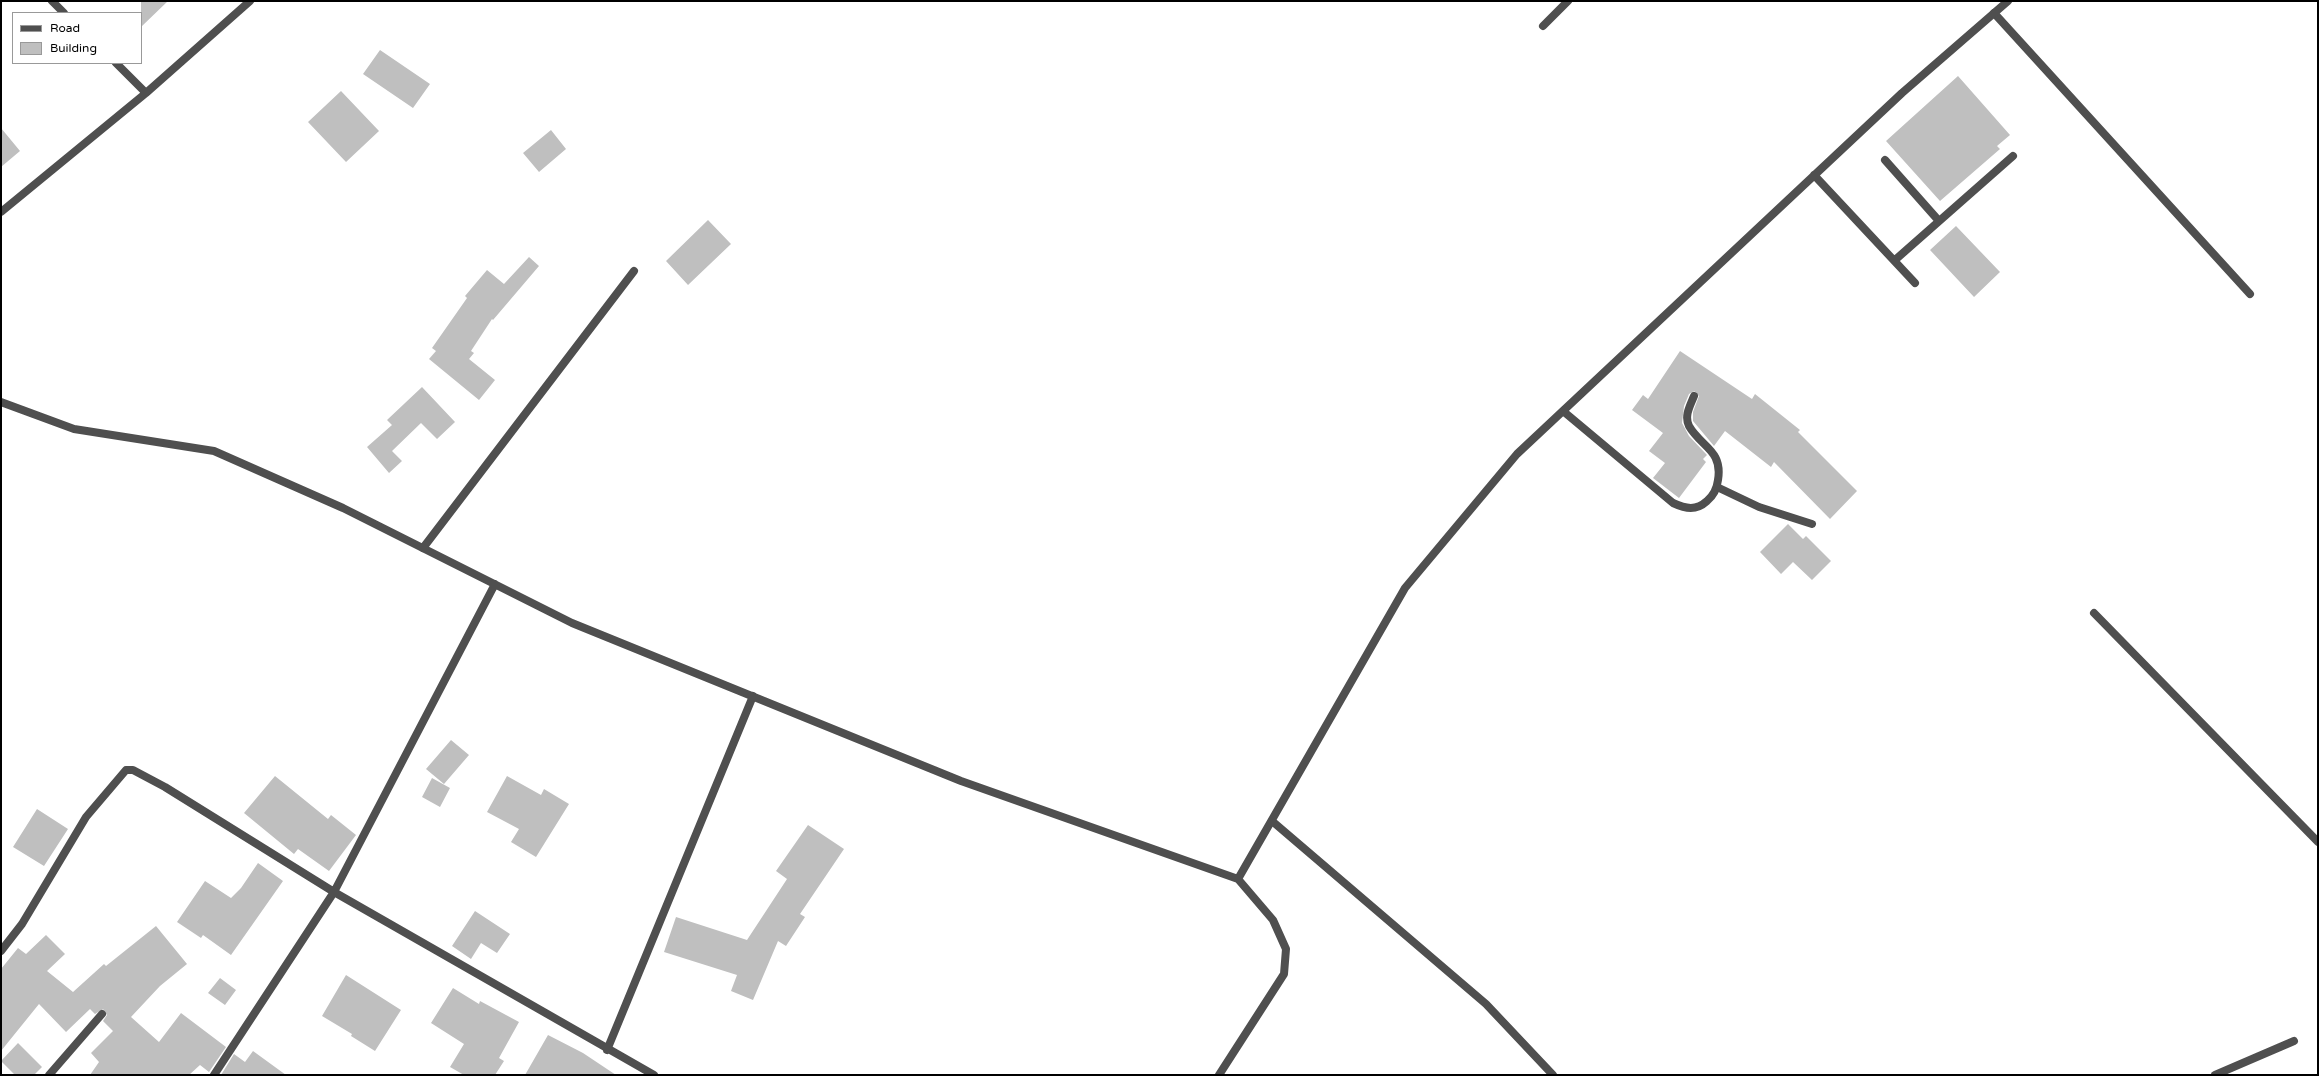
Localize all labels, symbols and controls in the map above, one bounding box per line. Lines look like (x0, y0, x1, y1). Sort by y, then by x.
legend (12, 12, 142, 64)
text: Road (50, 21, 80, 35)
text: Building (50, 41, 97, 55)

